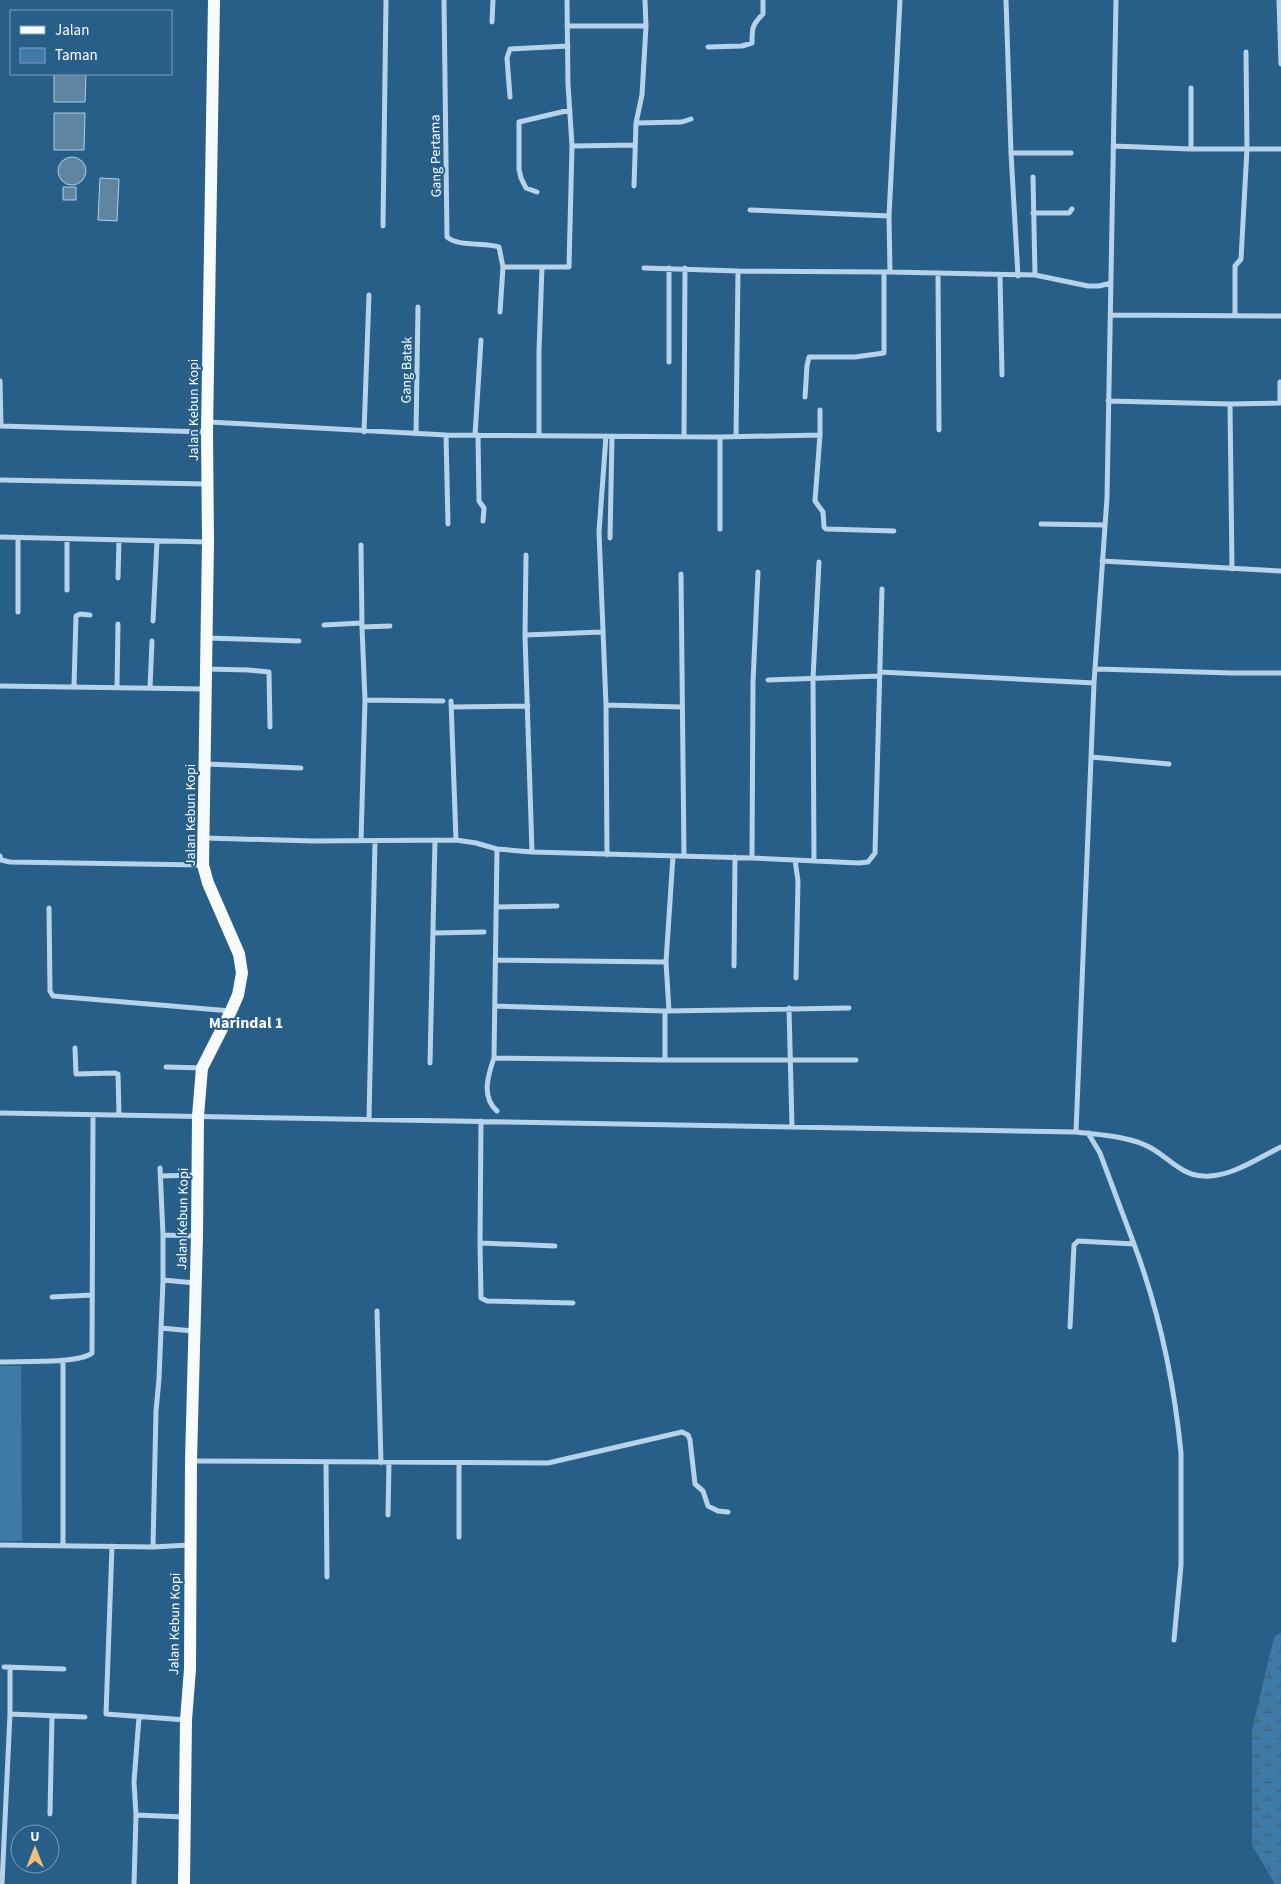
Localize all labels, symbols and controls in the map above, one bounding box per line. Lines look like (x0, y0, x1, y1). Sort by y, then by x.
legend (10, 10, 172, 75)
text: Jalan (55, 20, 89, 41)
text: Taman (55, 45, 98, 66)
street label: Gang Pertama (425, 114, 447, 198)
street label: Gang Batak (396, 336, 418, 404)
street label: Jalan Kebun Kopi (184, 359, 204, 461)
street label: Jalan Kebun Kopi (181, 764, 201, 866)
district label: Marindal 1 (209, 1012, 283, 1034)
street label: Jalan Kebun Kopi (172, 1168, 194, 1270)
street label: Jalan Kebun Kopi (164, 1573, 186, 1675)
north arrow (10, 1824, 60, 1874)
text: U (30, 1827, 40, 1847)

